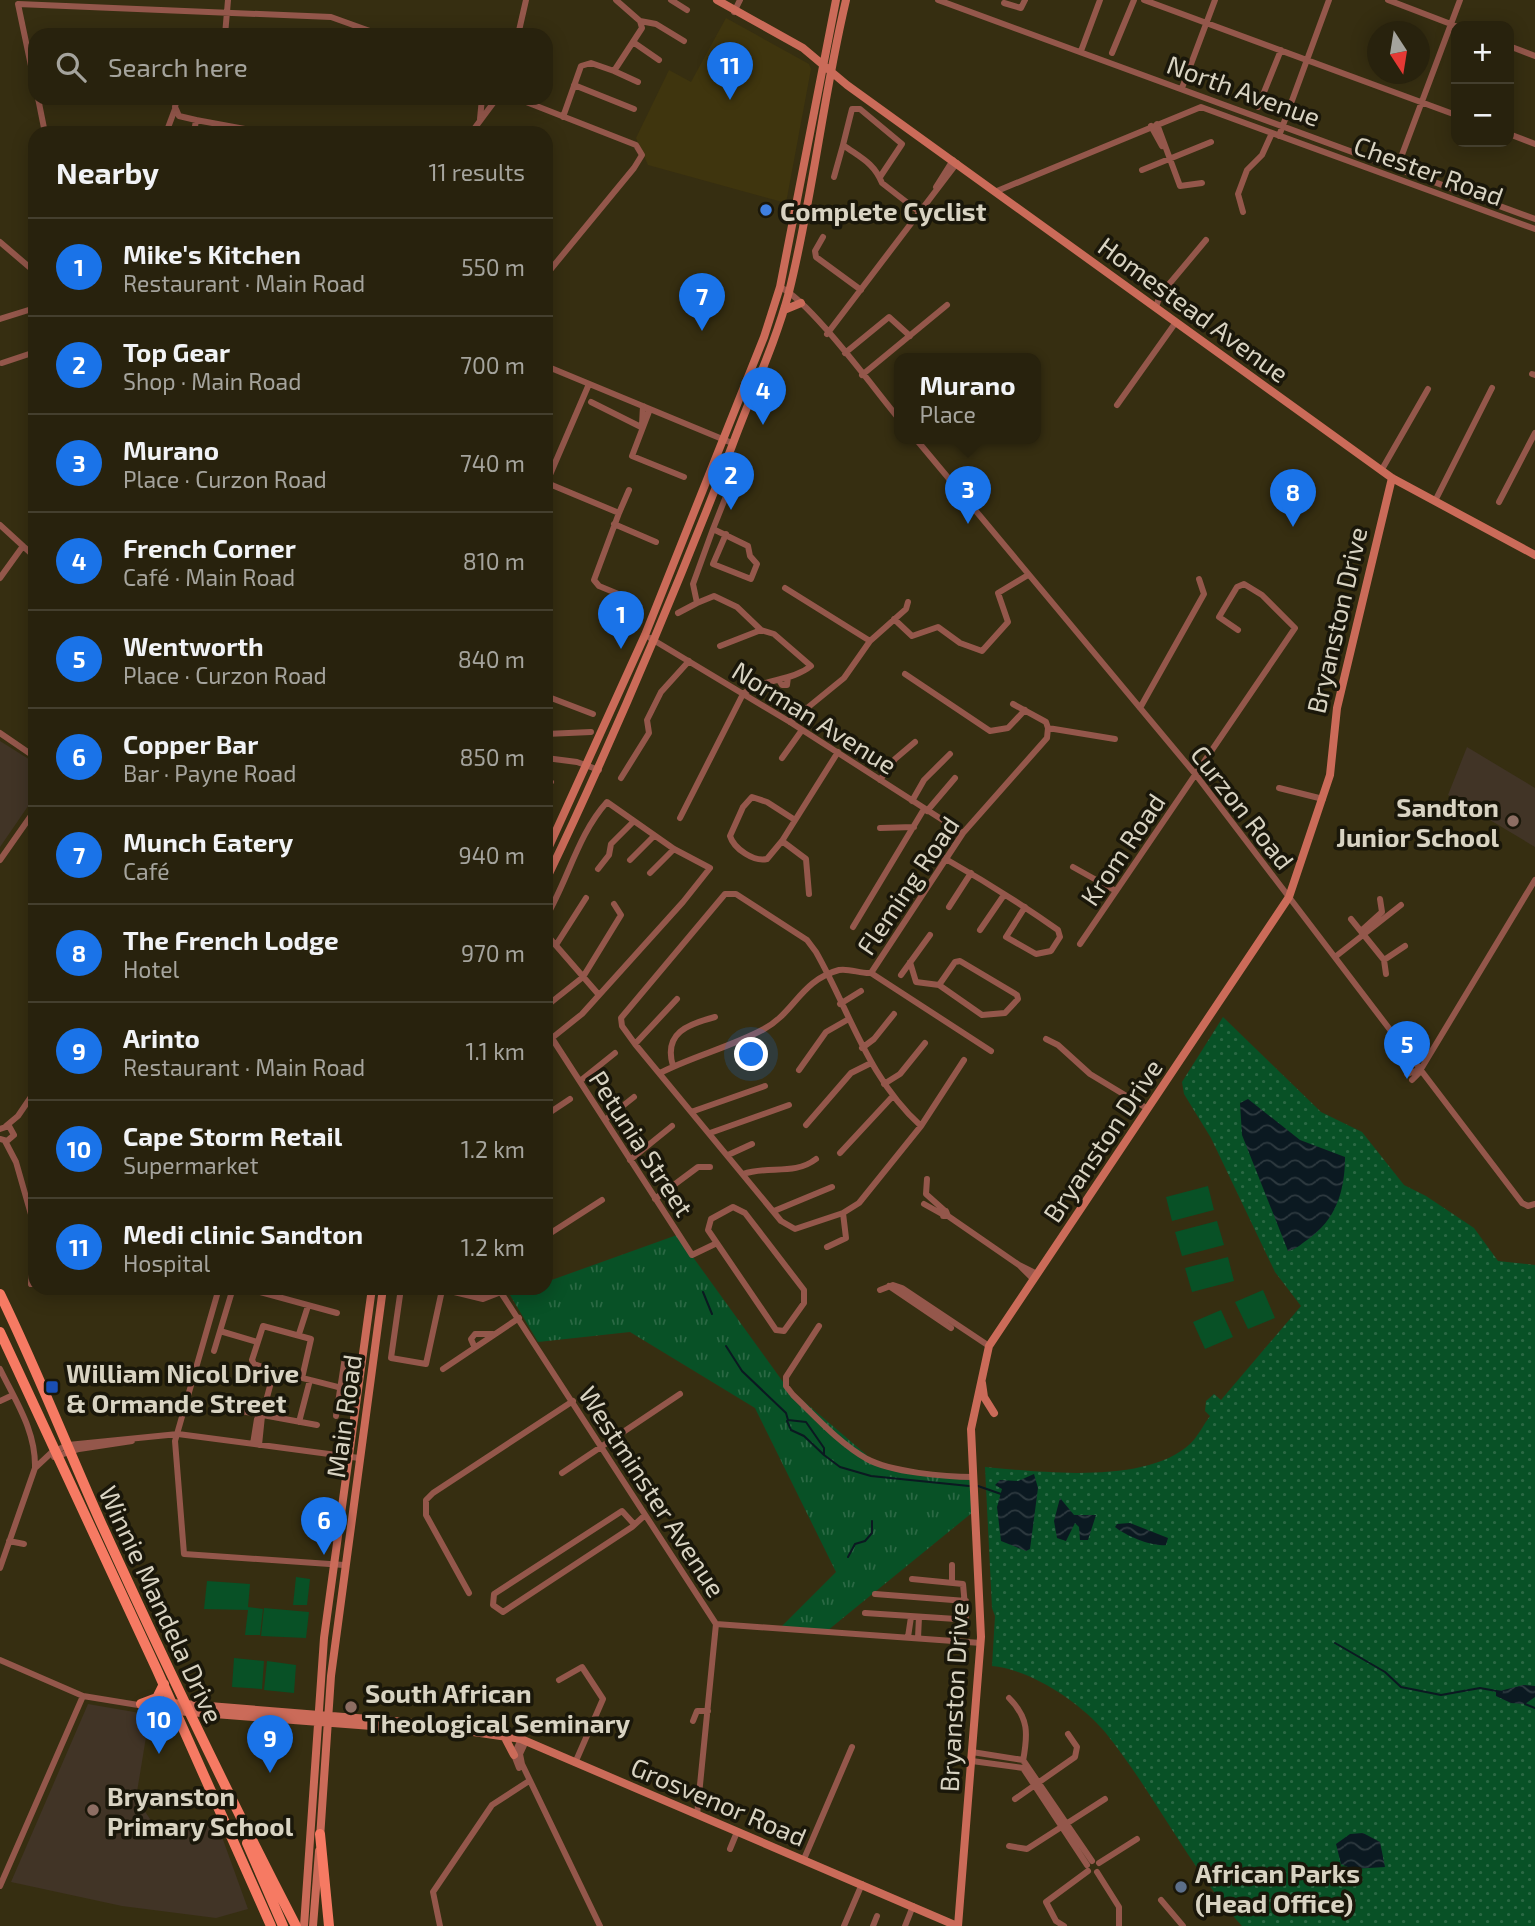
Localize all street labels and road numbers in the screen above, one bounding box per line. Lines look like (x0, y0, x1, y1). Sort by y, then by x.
street label: North Avenue (1163, 48, 1325, 132)
street label: Chester Road (1350, 129, 1508, 211)
street label: Homestead Avenue (1093, 230, 1295, 388)
street label: Bryanston Drive (1300, 524, 1372, 716)
street label: Norman Avenue (727, 654, 903, 780)
street label: Curzon Road (1185, 739, 1301, 875)
street label: Krom Road (1073, 787, 1171, 911)
street label: Fleming Road (849, 810, 965, 960)
street label: Bryanston Drive (1036, 1053, 1168, 1227)
street label: Petunia Street (583, 1064, 701, 1222)
street label: Main Road (319, 1352, 367, 1480)
street label: Westminster Avenue (573, 1380, 733, 1602)
street label: Winnie Mandela Drive (93, 1481, 231, 1727)
street label: Bryanston Drive (933, 1601, 973, 1793)
street label: Grosvenor Road (627, 1750, 811, 1852)

